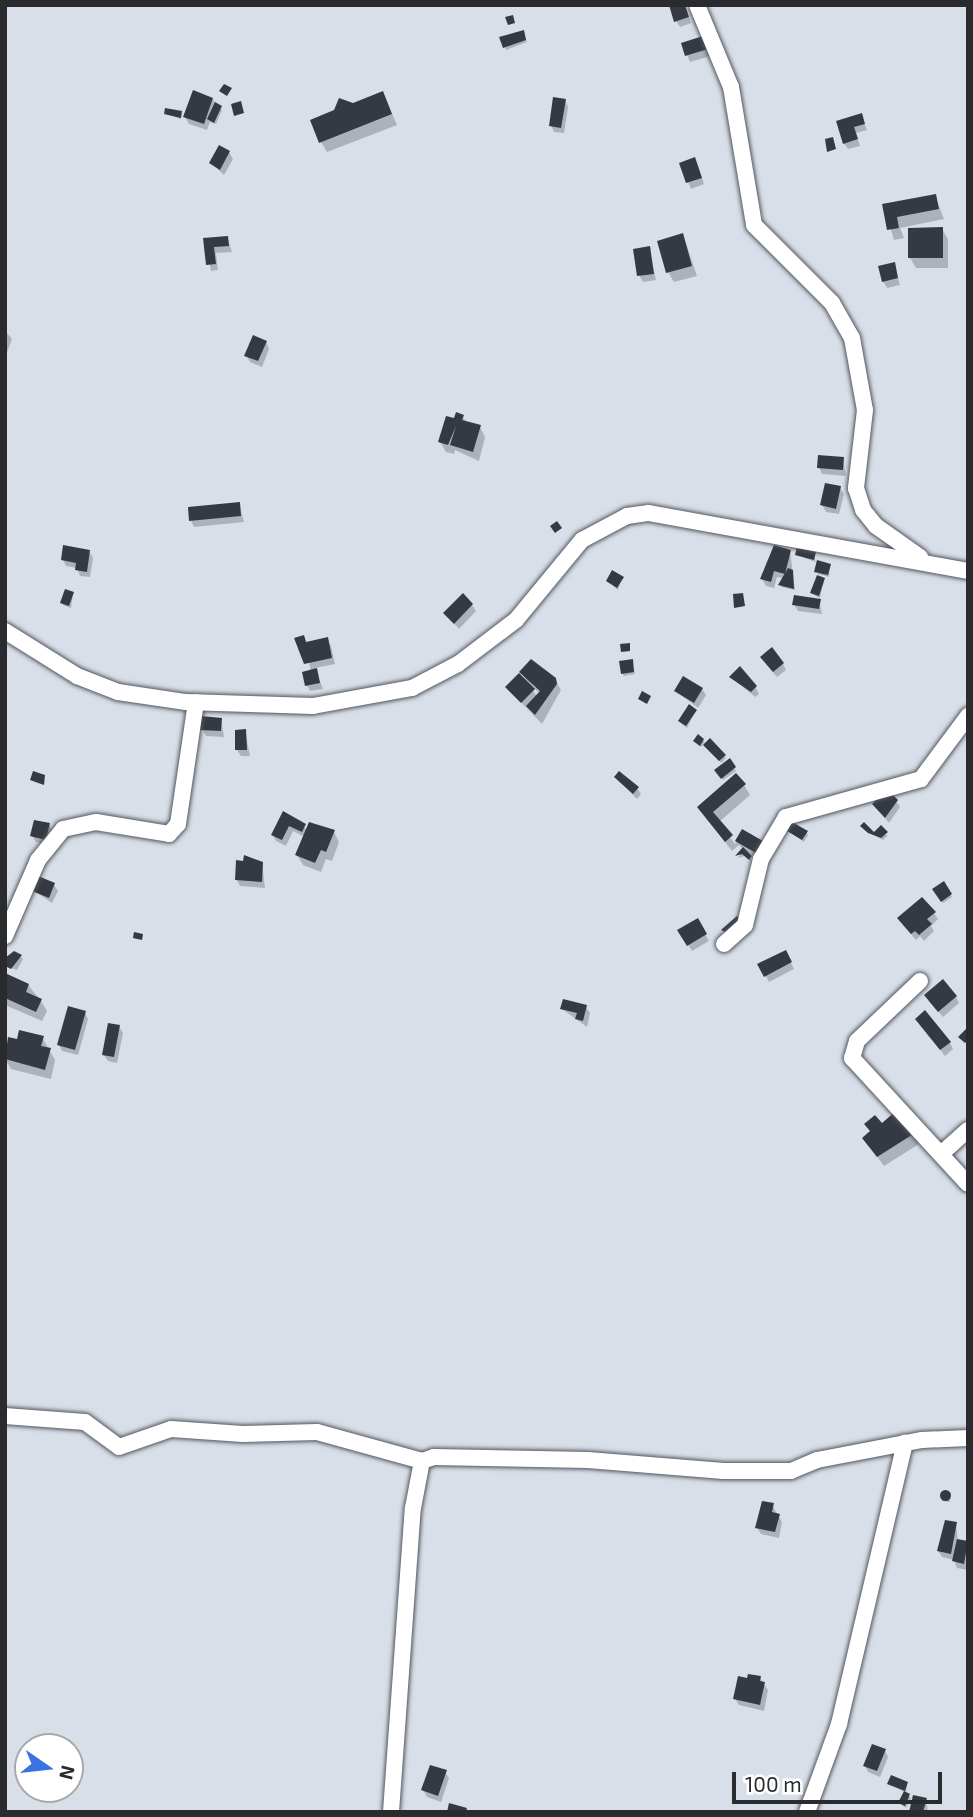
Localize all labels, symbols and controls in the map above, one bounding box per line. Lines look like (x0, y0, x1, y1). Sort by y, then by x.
north arrow (14, 1733, 84, 1803)
scale bar (735, 1758, 945, 1802)
text: N (55, 1763, 81, 1782)
text: 100 m (745, 1771, 802, 1796)

